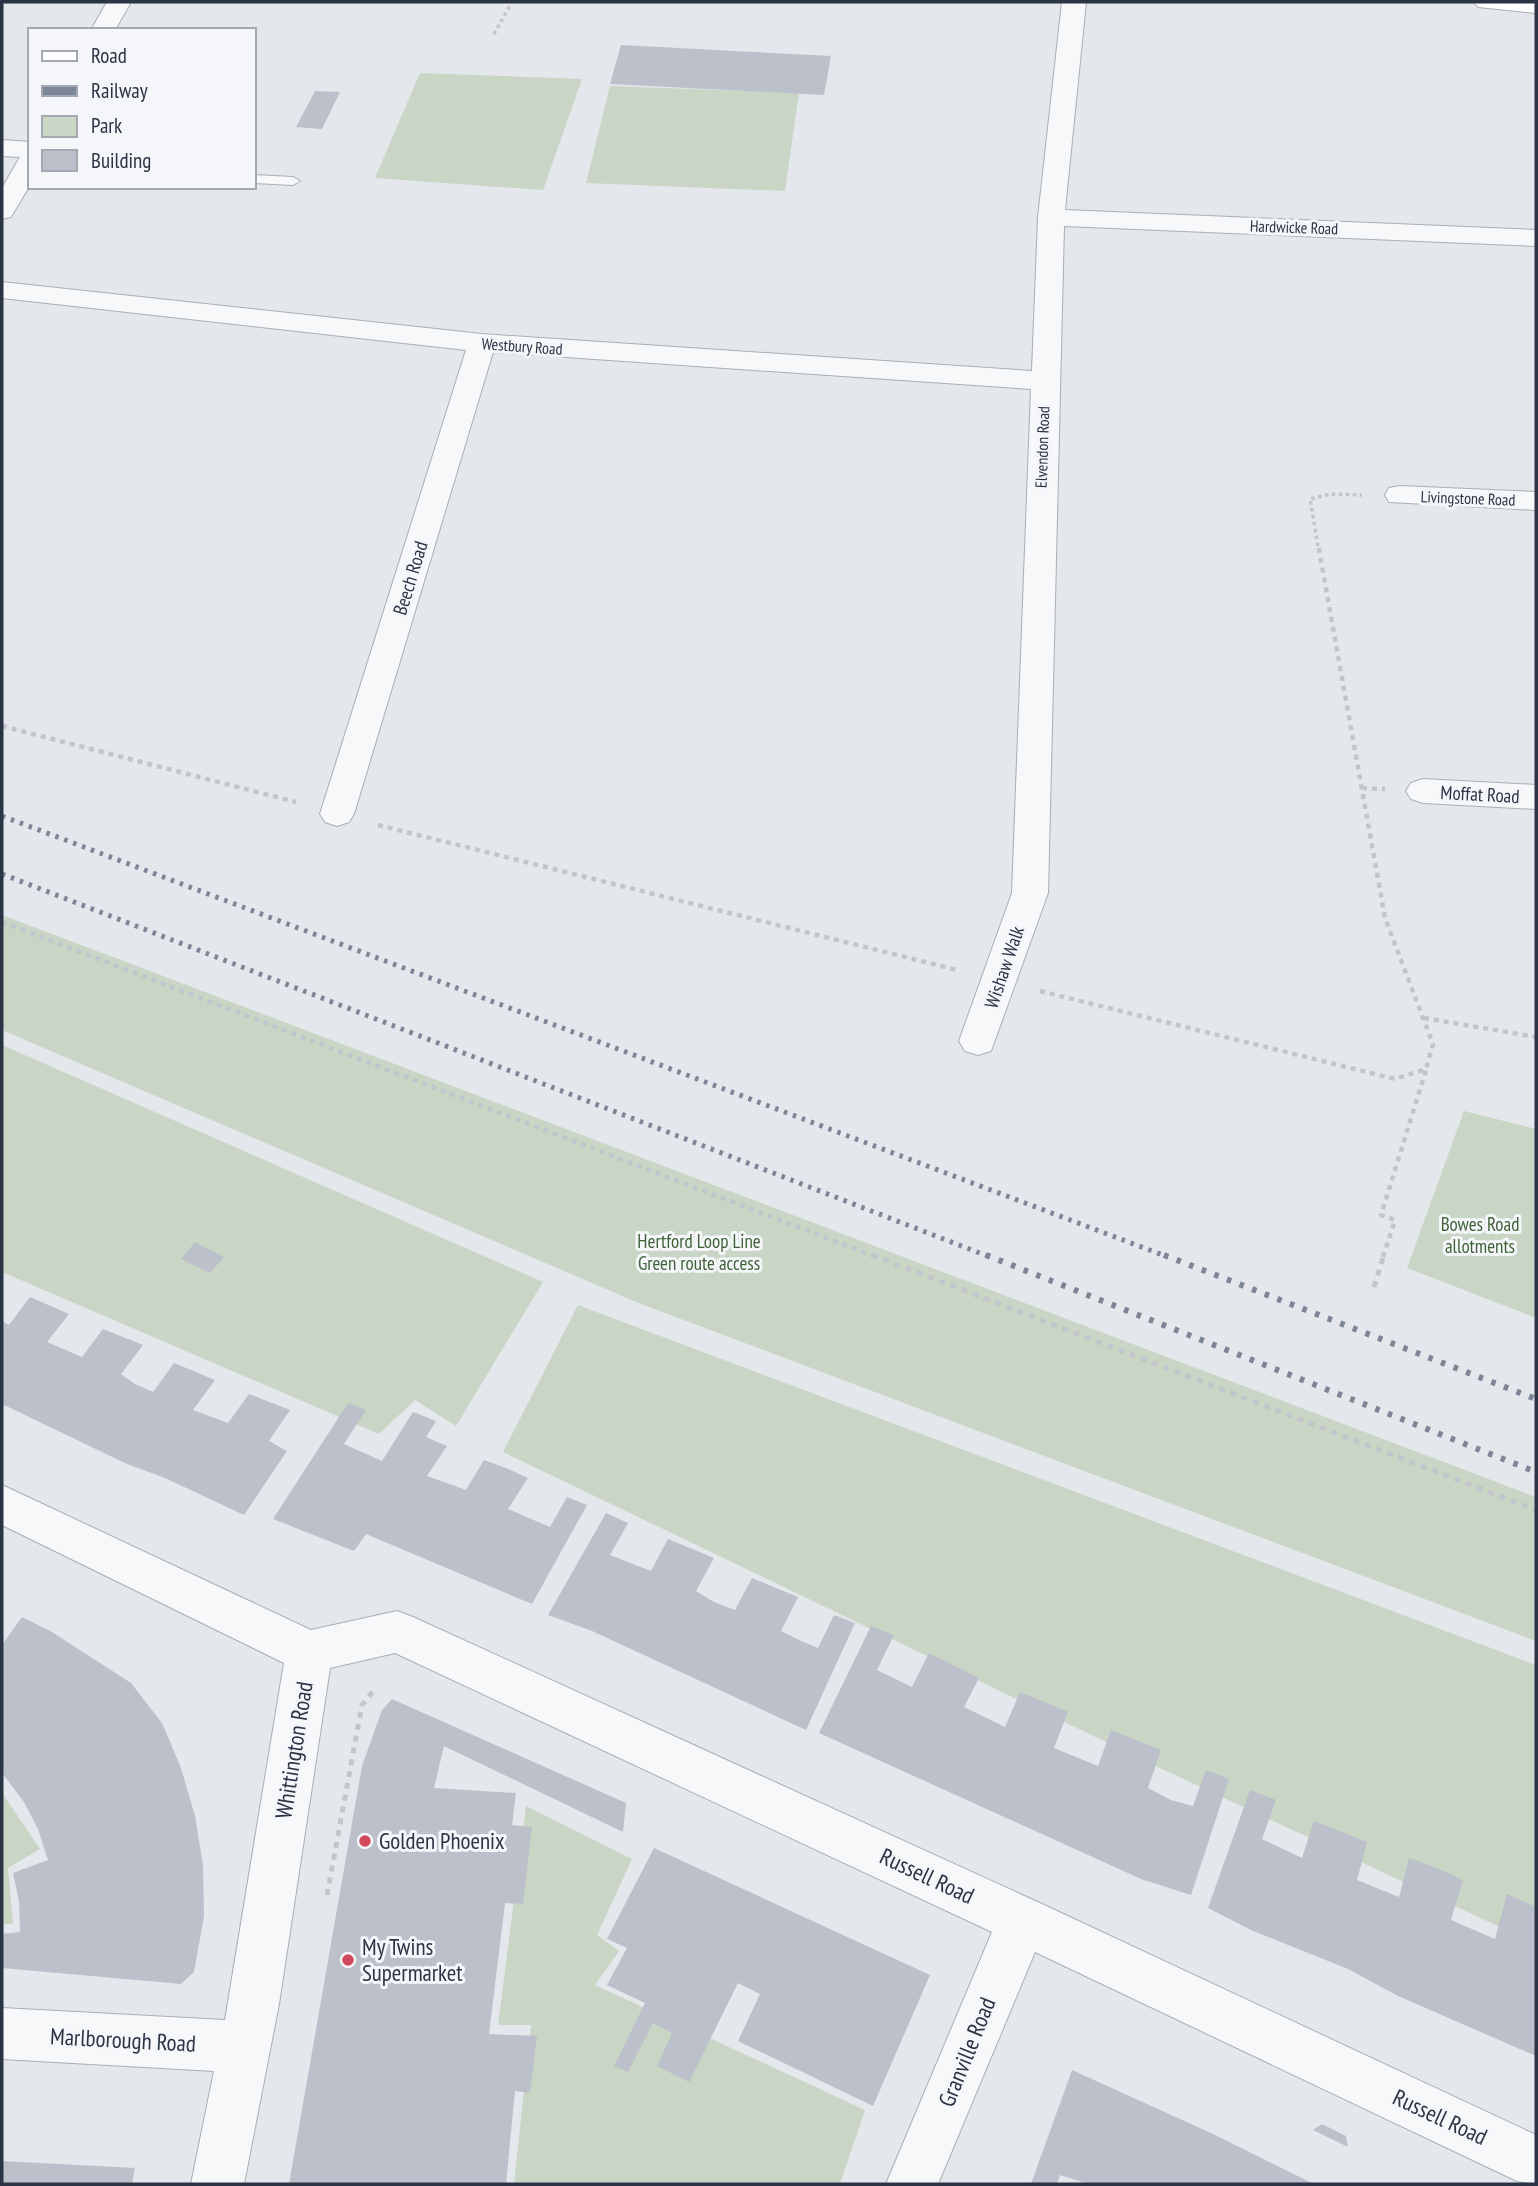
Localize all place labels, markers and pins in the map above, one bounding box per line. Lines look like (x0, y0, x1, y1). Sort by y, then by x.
place label: Golden Phoenix (379, 1826, 505, 1855)
marker: Golden Phoenix (357, 1833, 373, 1849)
place label: My Twins Supermarket (362, 1932, 463, 1987)
marker: My Twins Supermarket (340, 1952, 356, 1968)

